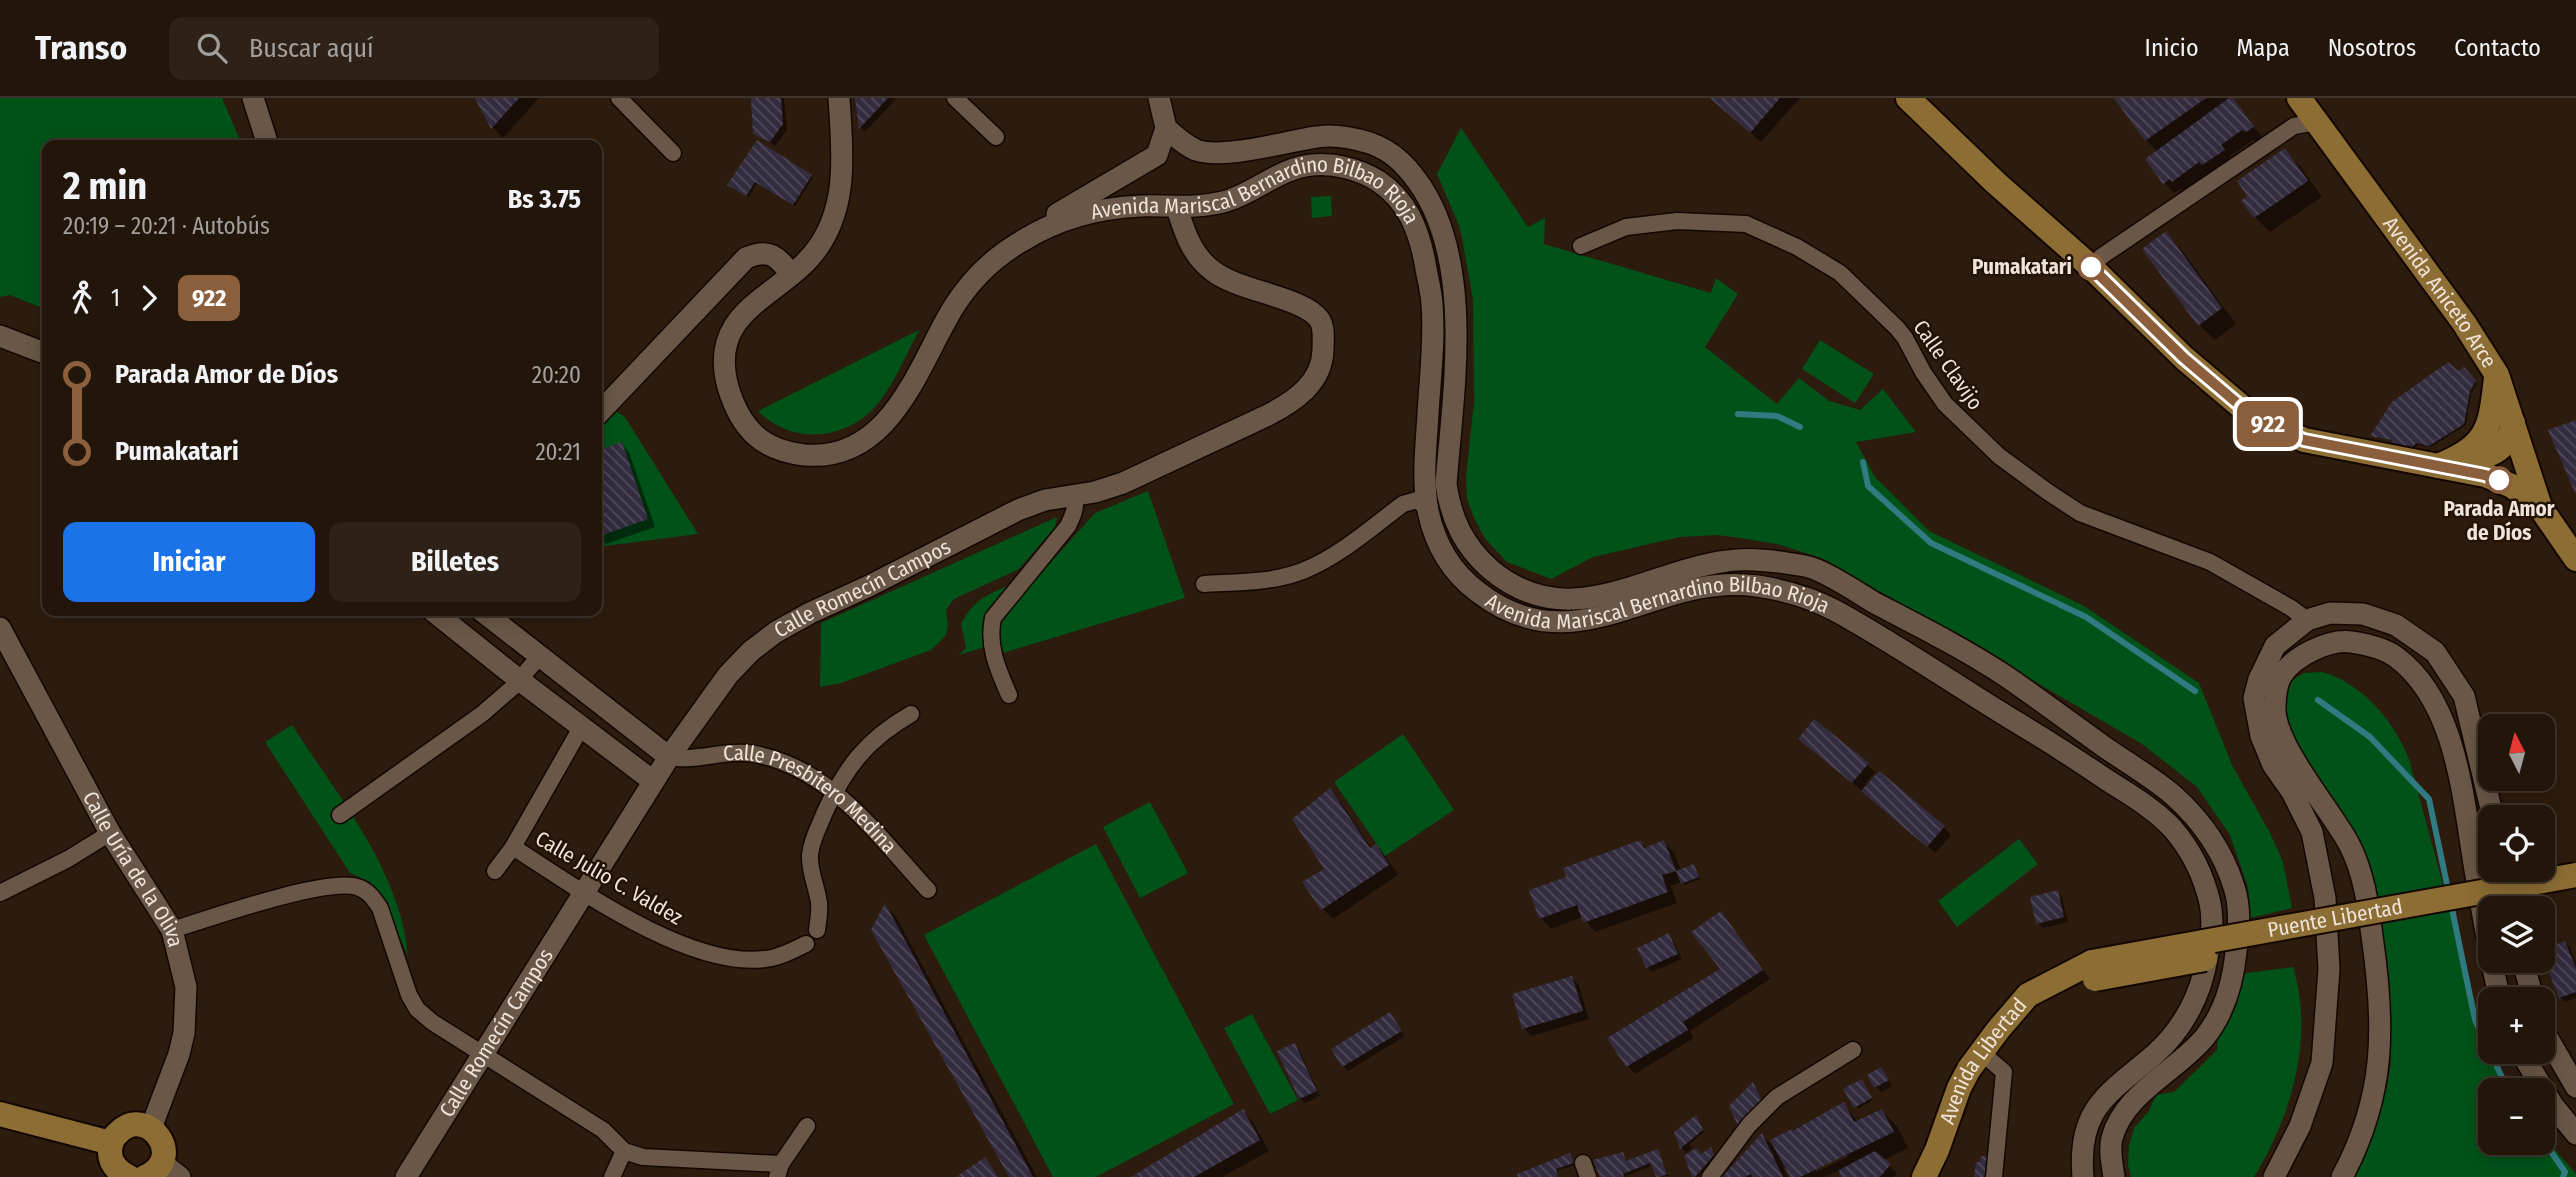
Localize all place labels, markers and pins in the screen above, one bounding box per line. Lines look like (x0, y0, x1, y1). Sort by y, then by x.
place label: Pumakatari (1972, 254, 2072, 280)
marker: Pumakatari (2078, 254, 2104, 280)
marker: Parada Amor de Díos (2486, 467, 2512, 493)
place label: Parada Amor de Díos (2444, 496, 2555, 546)

